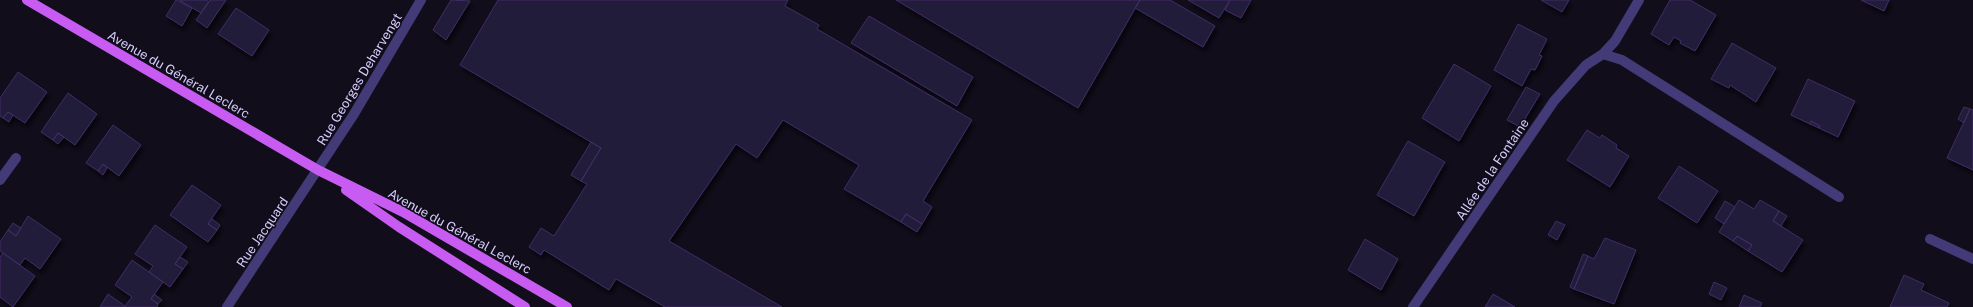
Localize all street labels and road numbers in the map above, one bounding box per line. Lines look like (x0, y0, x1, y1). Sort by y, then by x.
street label: Rue Georges Deharvengt (314, 10, 405, 148)
street label: Avenue du Général Leclerc (105, 28, 252, 121)
street label: Allée de la Fontaine (1453, 116, 1532, 223)
street label: Avenue du Général Leclerc (385, 186, 534, 277)
street label: Rue Jacquard (234, 194, 291, 270)

